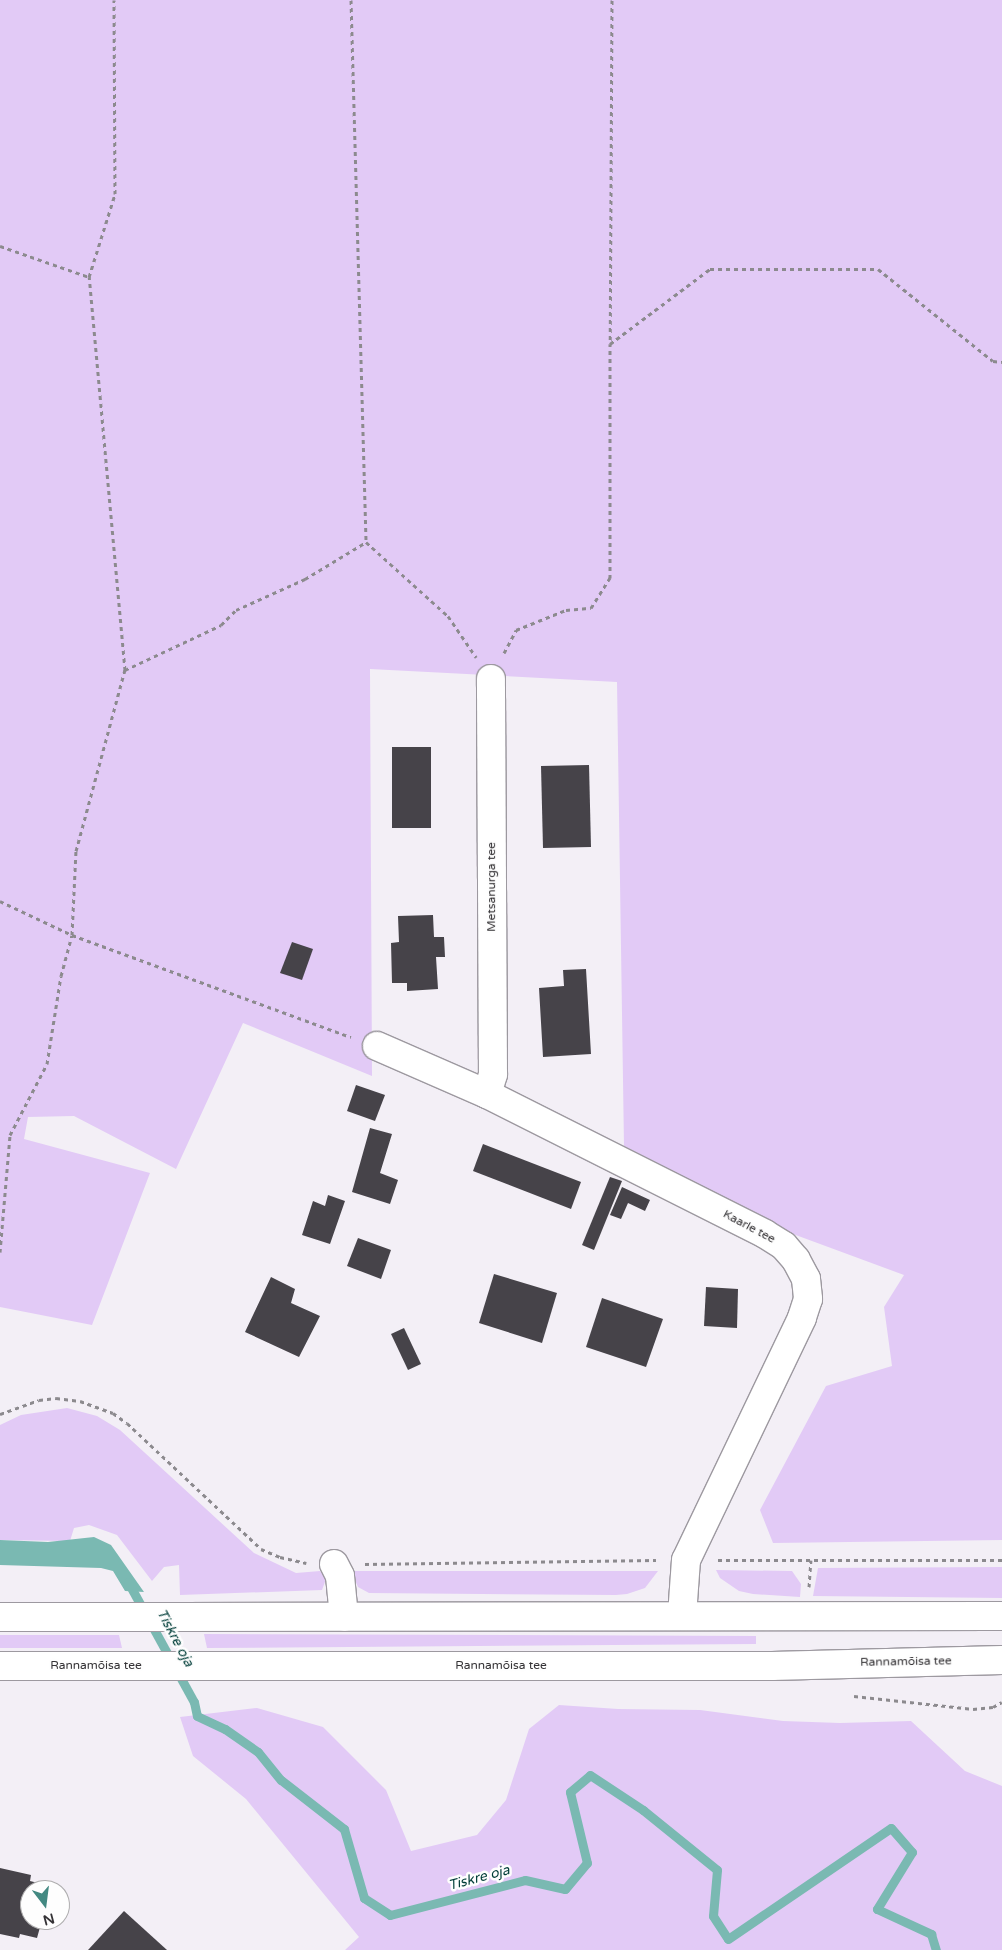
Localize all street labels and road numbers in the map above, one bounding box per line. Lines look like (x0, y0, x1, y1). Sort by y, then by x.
street label: Metsanurga tee (485, 842, 499, 932)
street label: Kaarle tee (720, 1207, 778, 1247)
street label: Rannamõisa tee (860, 1654, 952, 1670)
street label: Rannamõisa tee (50, 1659, 142, 1673)
street label: Rannamõisa tee (455, 1659, 547, 1673)

